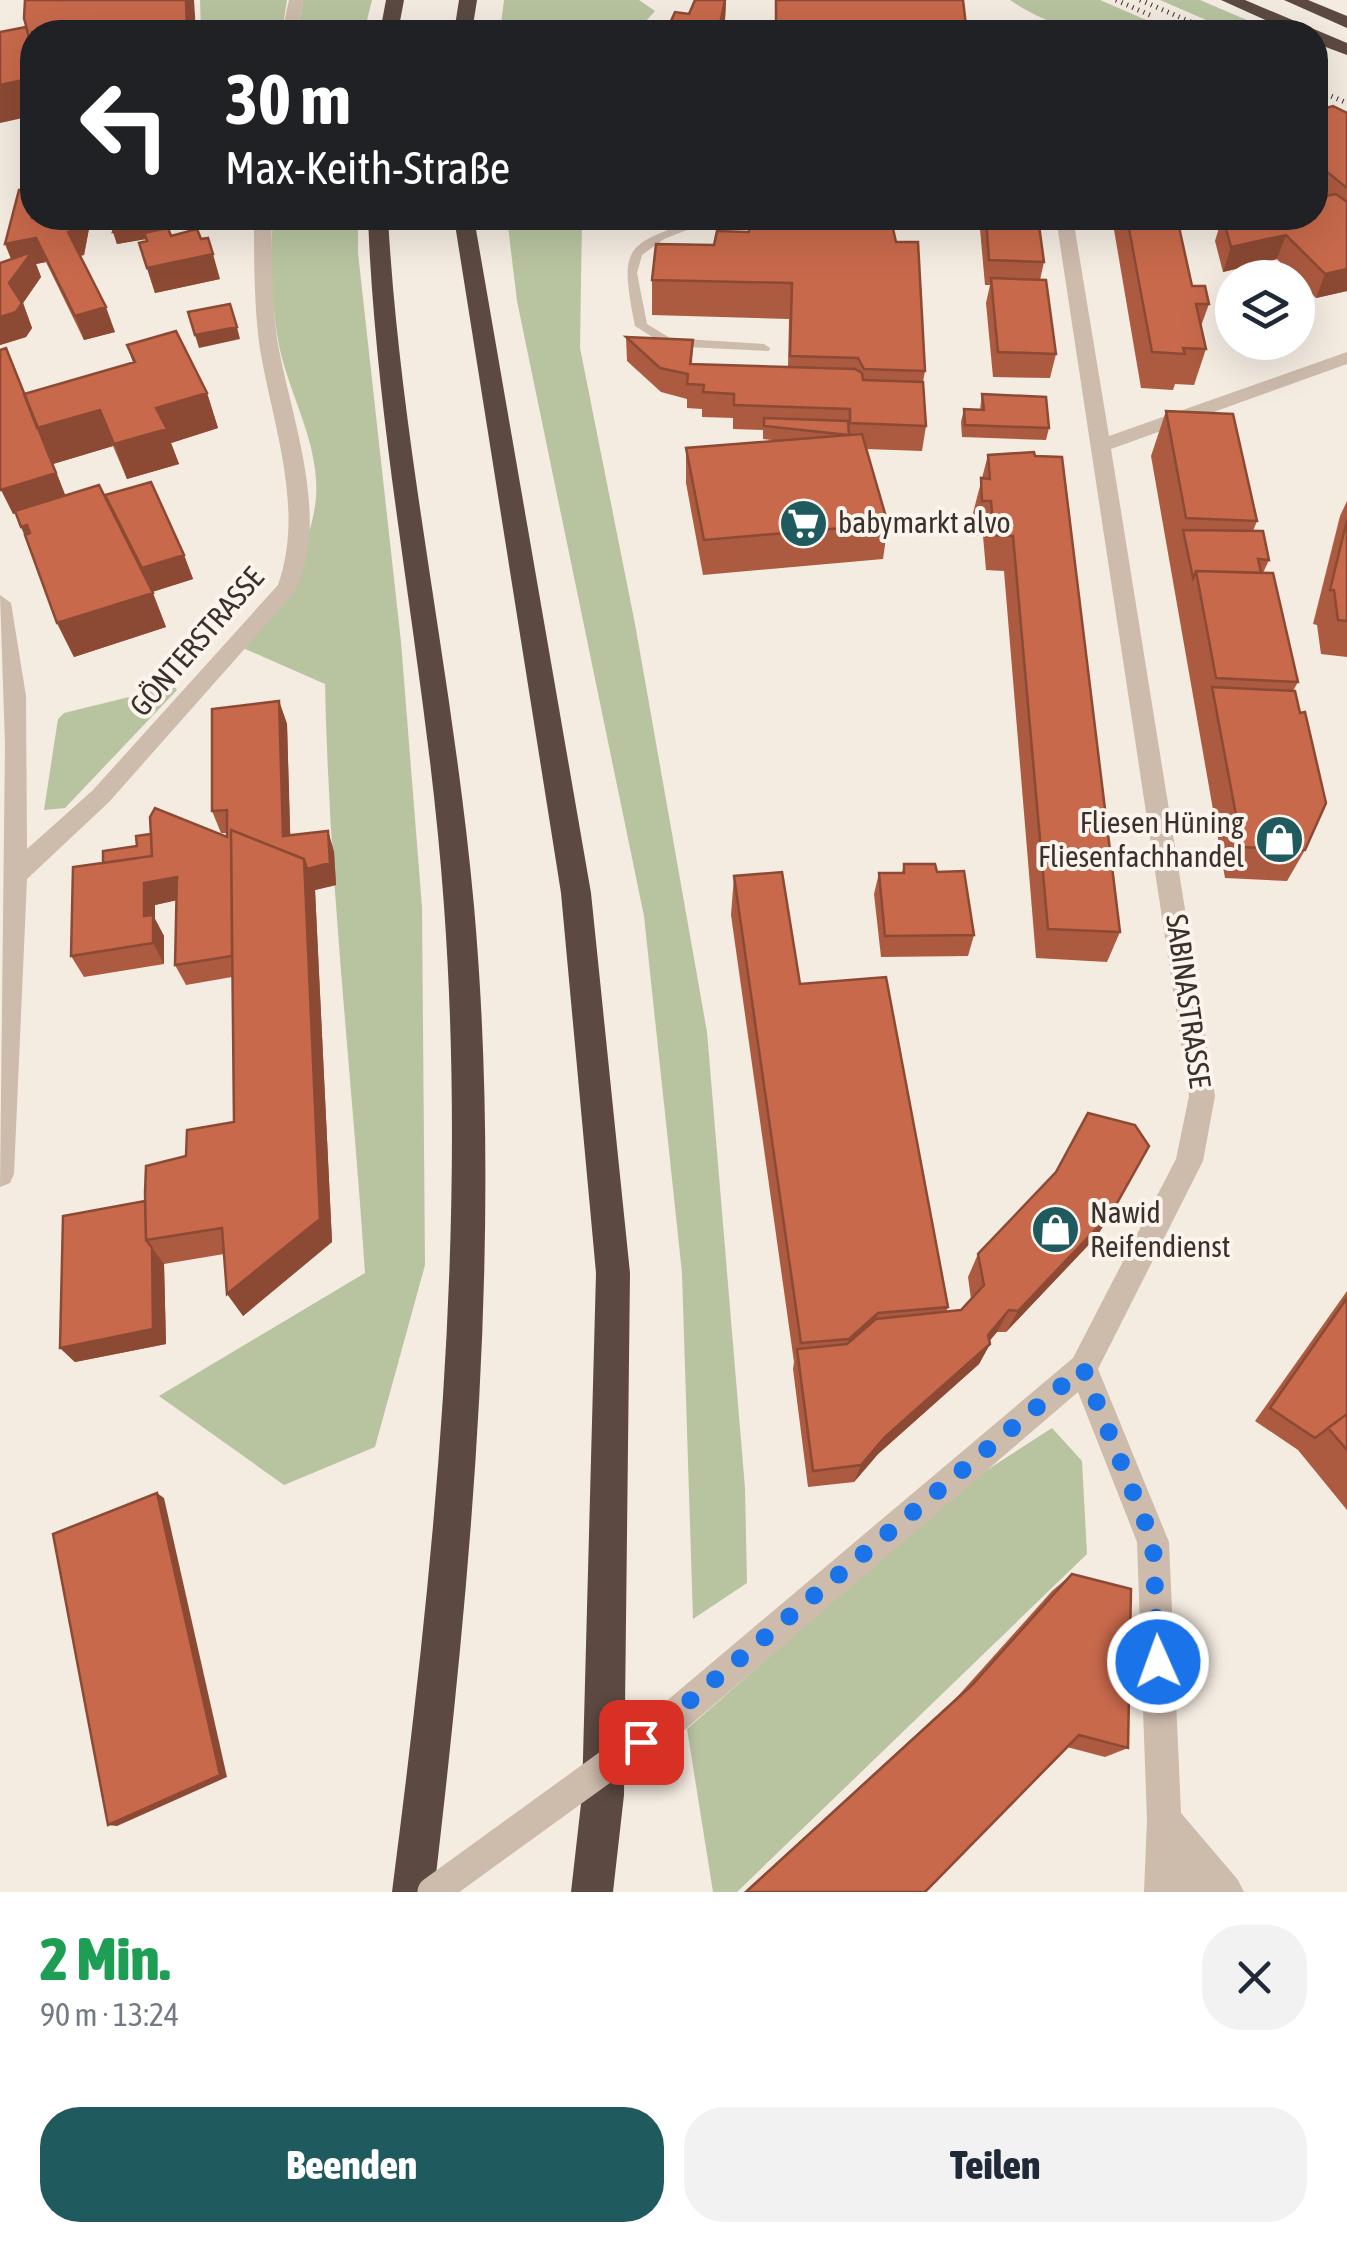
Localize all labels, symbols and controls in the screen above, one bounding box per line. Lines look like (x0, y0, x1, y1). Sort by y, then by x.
text: 30 m (225, 59, 351, 139)
icon: left (60, 60, 190, 190)
text: Max-Keith-Straße (225, 142, 510, 194)
map controls (1215, 260, 1315, 360)
button: layers (1215, 260, 1315, 360)
supermarket icon: babymarkt alvo (777, 497, 829, 549)
place label: babymarkt alvo (838, 505, 1011, 539)
street label: GÖNTERSTRASSE (123, 560, 270, 723)
place label: Fliesen Hüning Fliesenfachhandel (1038, 805, 1244, 873)
shop icon: Fliesen Hüning Fliesenfachhandel (1253, 814, 1305, 866)
street label: SABINASTRASSE (1160, 912, 1218, 1090)
place label: Nawid Reifendienst (1090, 1195, 1231, 1263)
shop icon: Nawid Reifendienst (1029, 1204, 1081, 1256)
position arrow (1106, 1610, 1210, 1714)
pin (599, 1700, 684, 1785)
icon: arrive (614, 1715, 669, 1770)
text: 2 Min. (40, 1924, 170, 1993)
button: close (1202, 1925, 1307, 2030)
text: 90 m · 13:24 (40, 1996, 179, 2033)
button: Beenden (40, 2107, 664, 2222)
button: Teilen (684, 2107, 1307, 2222)

